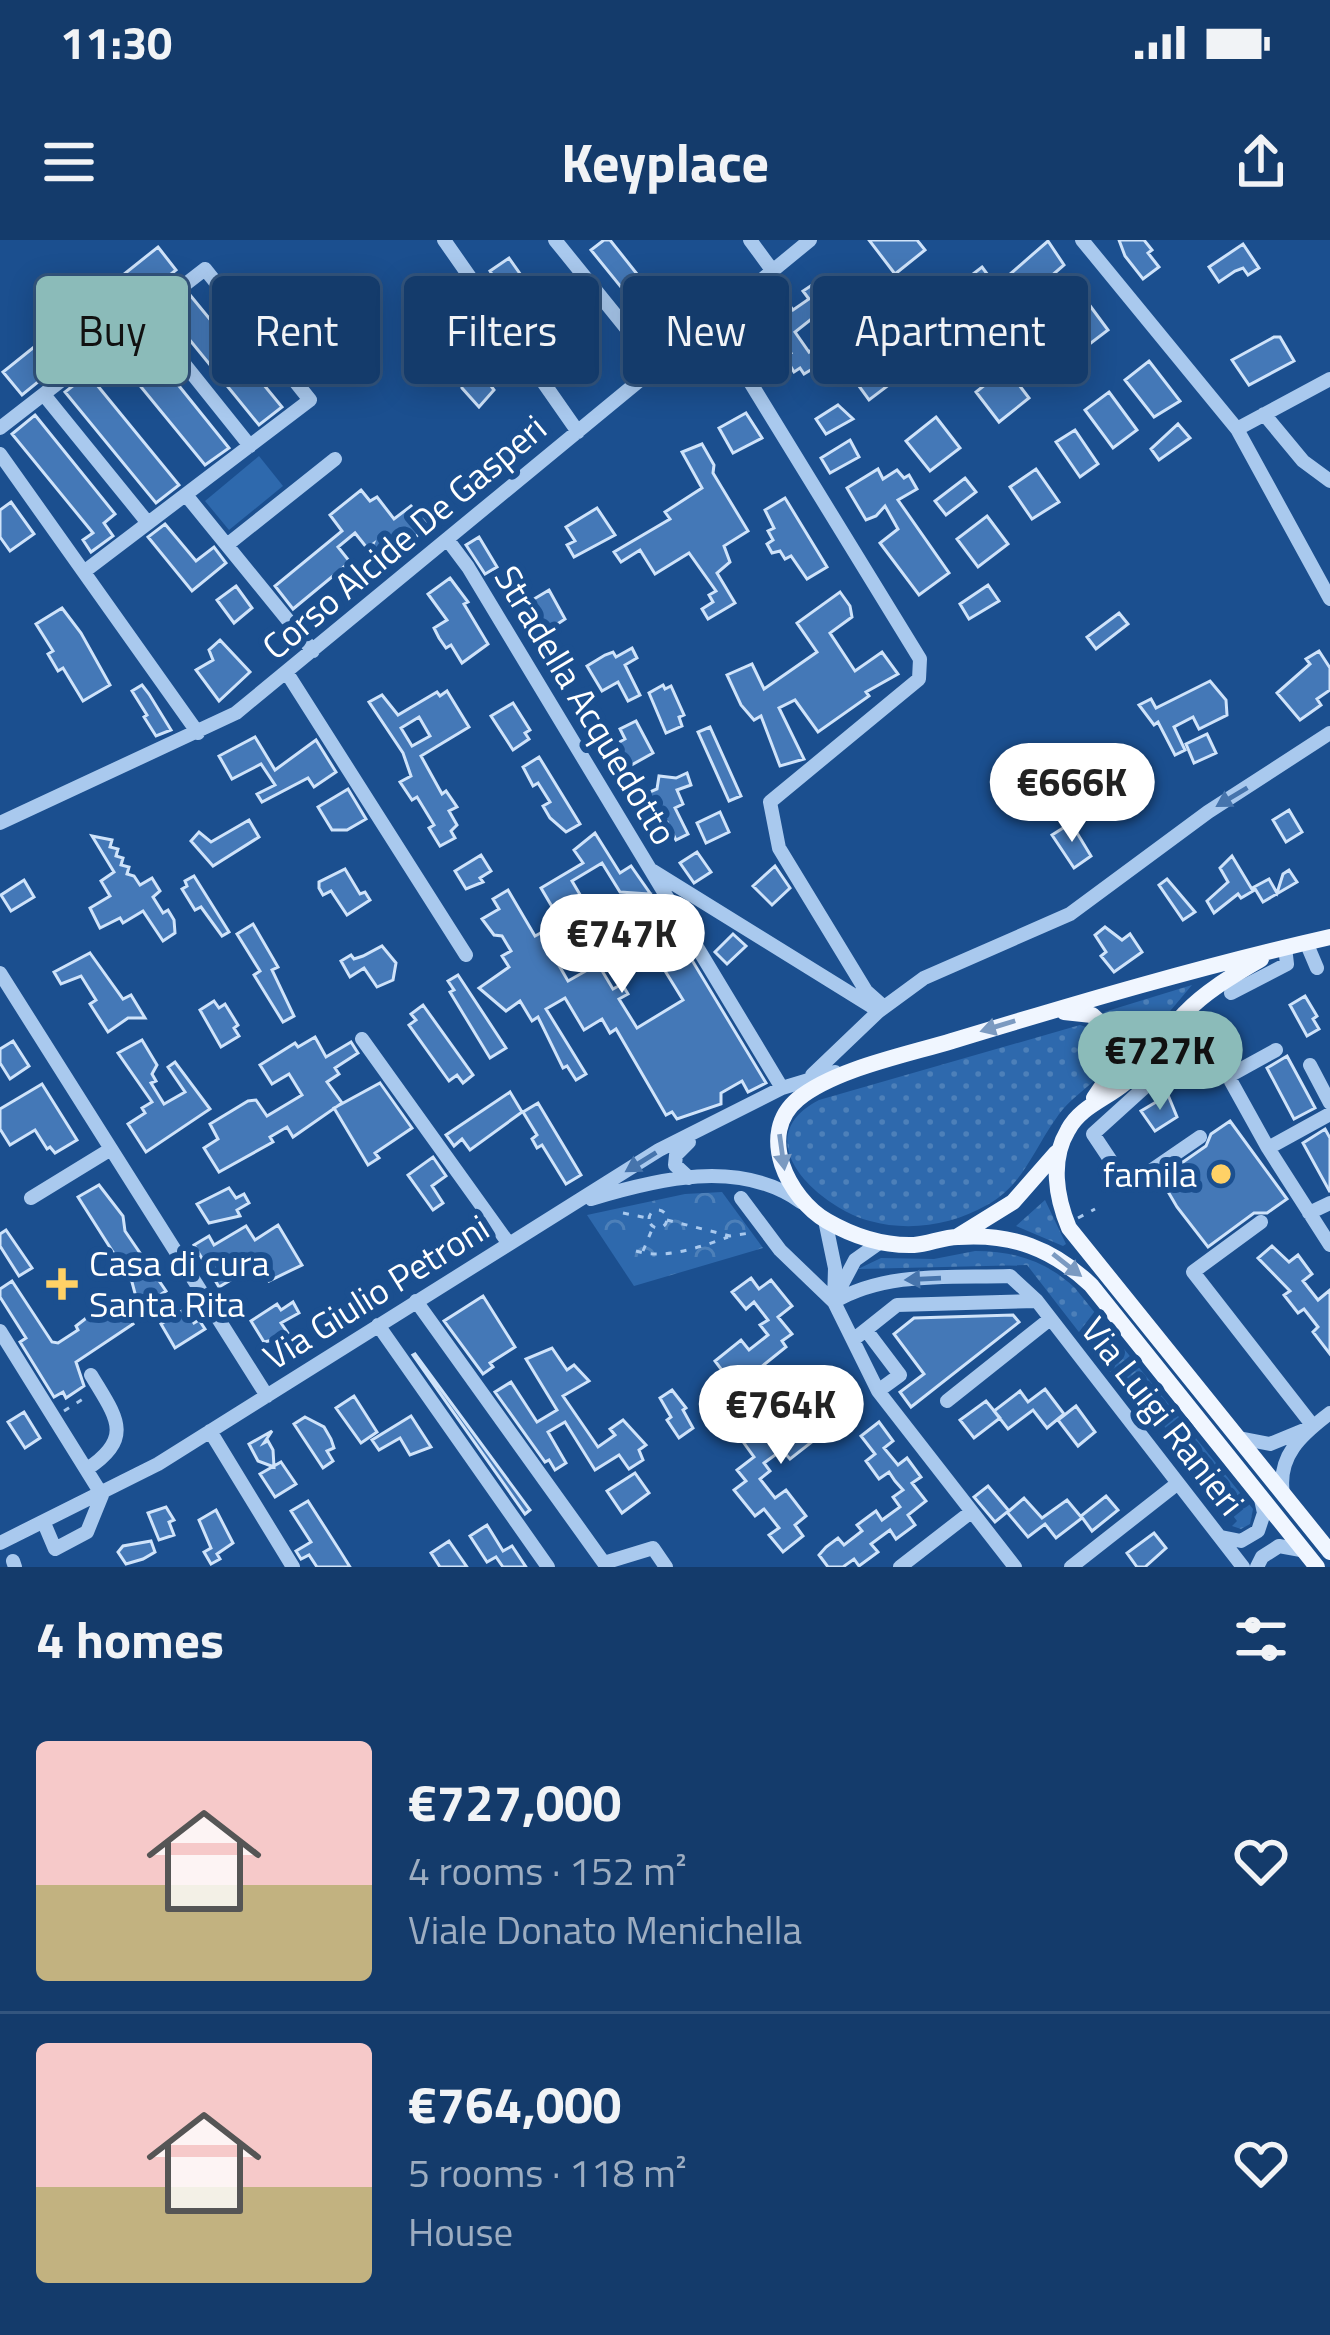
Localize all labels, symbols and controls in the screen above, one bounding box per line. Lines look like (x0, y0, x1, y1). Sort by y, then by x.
text: 11:30 (60, 8, 172, 76)
text: Keyplace (561, 121, 769, 203)
icon: menu (36, 129, 102, 195)
icon: share (1228, 129, 1294, 195)
chip: Buy (36, 276, 188, 384)
chip: Rent (212, 276, 380, 384)
chip: Filters (404, 276, 599, 384)
chip: New (623, 276, 789, 384)
chip: Apartment (813, 276, 1088, 384)
street label: Corso Alcide De Gasperi (249, 401, 558, 672)
street label: Stradella Acquedotto (481, 555, 692, 855)
pin: €666K (988, 743, 1156, 845)
text: €666K (1017, 752, 1127, 811)
one-way arrow (1215, 786, 1249, 807)
pin: €747K (538, 894, 706, 996)
text: €747K (567, 903, 677, 962)
pin: €727K (1076, 1011, 1244, 1113)
one-way arrow (979, 1018, 1016, 1037)
text: €727K (1105, 1020, 1215, 1079)
one-way arrow (773, 1133, 792, 1171)
place label: famila (1103, 1146, 1197, 1201)
one-way arrow (624, 1150, 657, 1172)
marker: famila (1208, 1161, 1234, 1187)
street label: Via Giulio Petroni (252, 1200, 499, 1383)
place label: Casa di cura Santa Rita (89, 1235, 269, 1331)
one-way arrow (1052, 1253, 1083, 1277)
marker: Casa di cura Santa Rita (46, 1268, 78, 1300)
one-way arrow (904, 1270, 941, 1289)
street label: Via Luigi Ranieri (1068, 1305, 1259, 1527)
pin: €764K (697, 1365, 865, 1467)
text: €764K (726, 1374, 836, 1433)
text: 4 homes (36, 1600, 224, 1678)
icon: filters (1228, 1606, 1294, 1672)
text: €727,000 (408, 1763, 621, 1841)
icon: home (132, 1789, 276, 1933)
icon: heart (1228, 1828, 1294, 1894)
text: 4 rooms · 152 m² (408, 1841, 687, 1900)
text: Viale Donato Menichella (408, 1900, 802, 1959)
text: €764,000 (408, 2065, 621, 2143)
icon: home (132, 2091, 276, 2235)
icon: heart (1228, 2130, 1294, 2196)
text: 5 rooms · 118 m² (408, 2143, 687, 2202)
text: House (408, 2202, 513, 2261)

